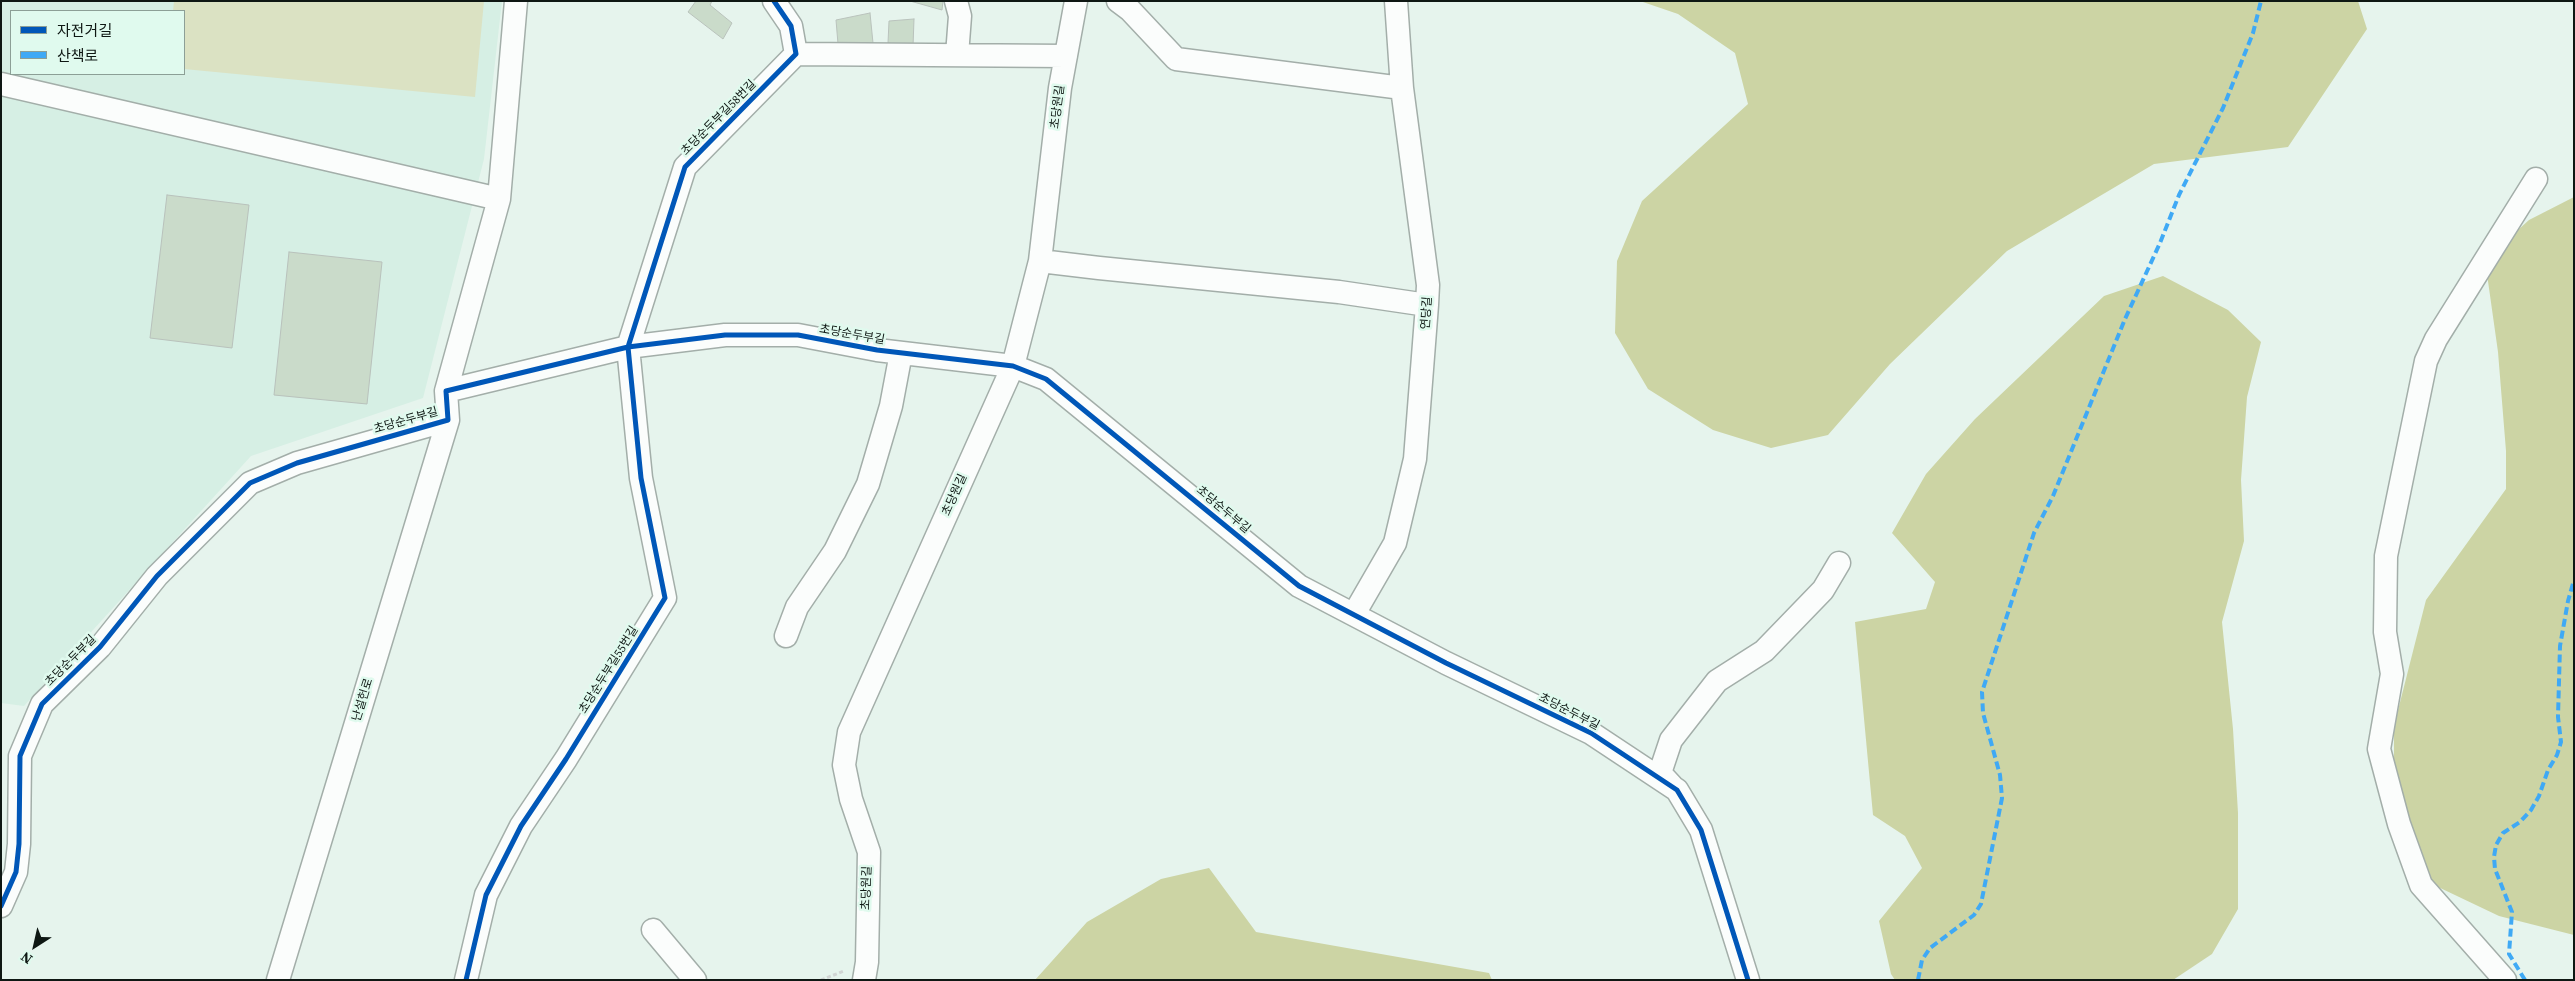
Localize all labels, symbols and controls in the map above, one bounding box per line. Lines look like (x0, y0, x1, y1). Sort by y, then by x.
legend (10, 10, 185, 75)
text: 자전거길 (57, 20, 112, 41)
text: 산책로 (57, 45, 98, 66)
street label: 초당순두부길58번길 (678, 77, 760, 159)
street label: 초당원길 (1048, 84, 1068, 130)
street label: 연당길 (1419, 296, 1435, 330)
street label: 초당순두부길 (818, 322, 886, 348)
street label: 초당순두부길 (372, 405, 440, 437)
street label: 초당원길 (939, 472, 971, 518)
street label: 초당순두부길 (1193, 483, 1253, 537)
street label: 초당순두부길55번길 (576, 624, 642, 716)
street label: 초당순두부길 (42, 632, 100, 690)
street label: 난설헌로 (350, 677, 376, 723)
street label: 초당순두부길 (1536, 691, 1602, 733)
street label: 초당원길 (859, 866, 875, 910)
north arrow (10, 921, 60, 971)
text: N (16, 947, 36, 969)

